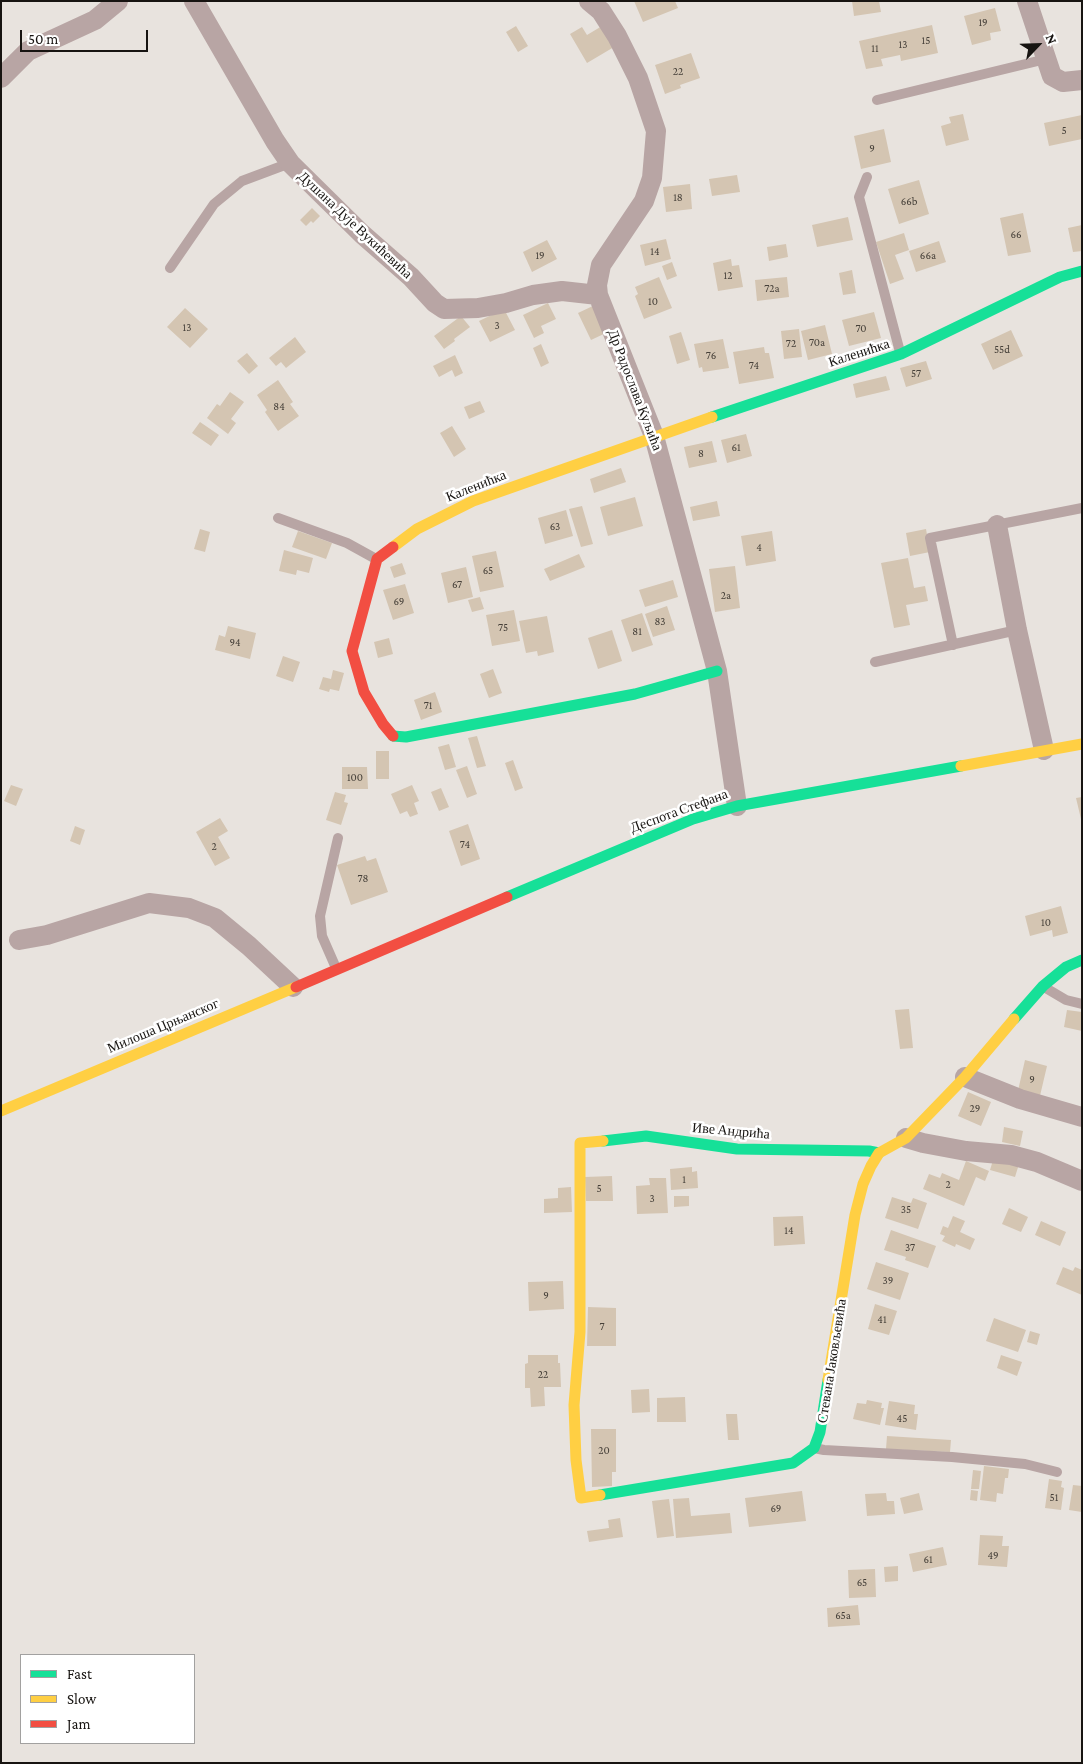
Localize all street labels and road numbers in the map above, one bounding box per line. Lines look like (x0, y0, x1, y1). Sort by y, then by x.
street label: Душана Дује Вукићевића (294, 168, 416, 282)
street label: Др Радослава Куљића (604, 327, 666, 453)
street label: Каленићка (826, 335, 892, 371)
street label: Каленићка (443, 466, 509, 506)
street label: Деспота Стефана (628, 786, 730, 836)
street label: Милоша Црњанског (105, 995, 221, 1057)
street label: Иве Андрића (691, 1119, 771, 1143)
street label: Стевана Јаковљевића (814, 1298, 850, 1424)

